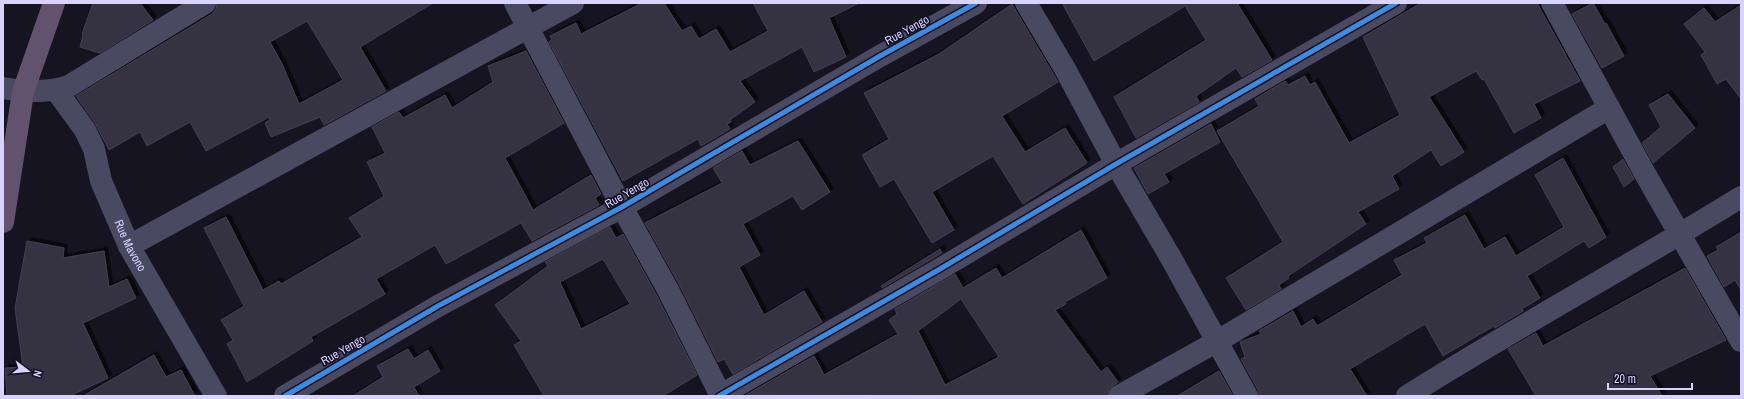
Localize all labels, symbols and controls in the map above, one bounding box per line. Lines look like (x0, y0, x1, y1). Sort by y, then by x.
street label: Rue Yengo (882, 11, 932, 49)
street label: Rue Yengo (602, 174, 652, 212)
street label: Rue Mavono (111, 217, 150, 274)
street label: Rue Yengo (318, 331, 368, 369)
north arrow (8, 351, 48, 391)
scale bar (1608, 365, 1692, 391)
text: N (30, 369, 45, 379)
text: 20 m (1614, 371, 1636, 387)

